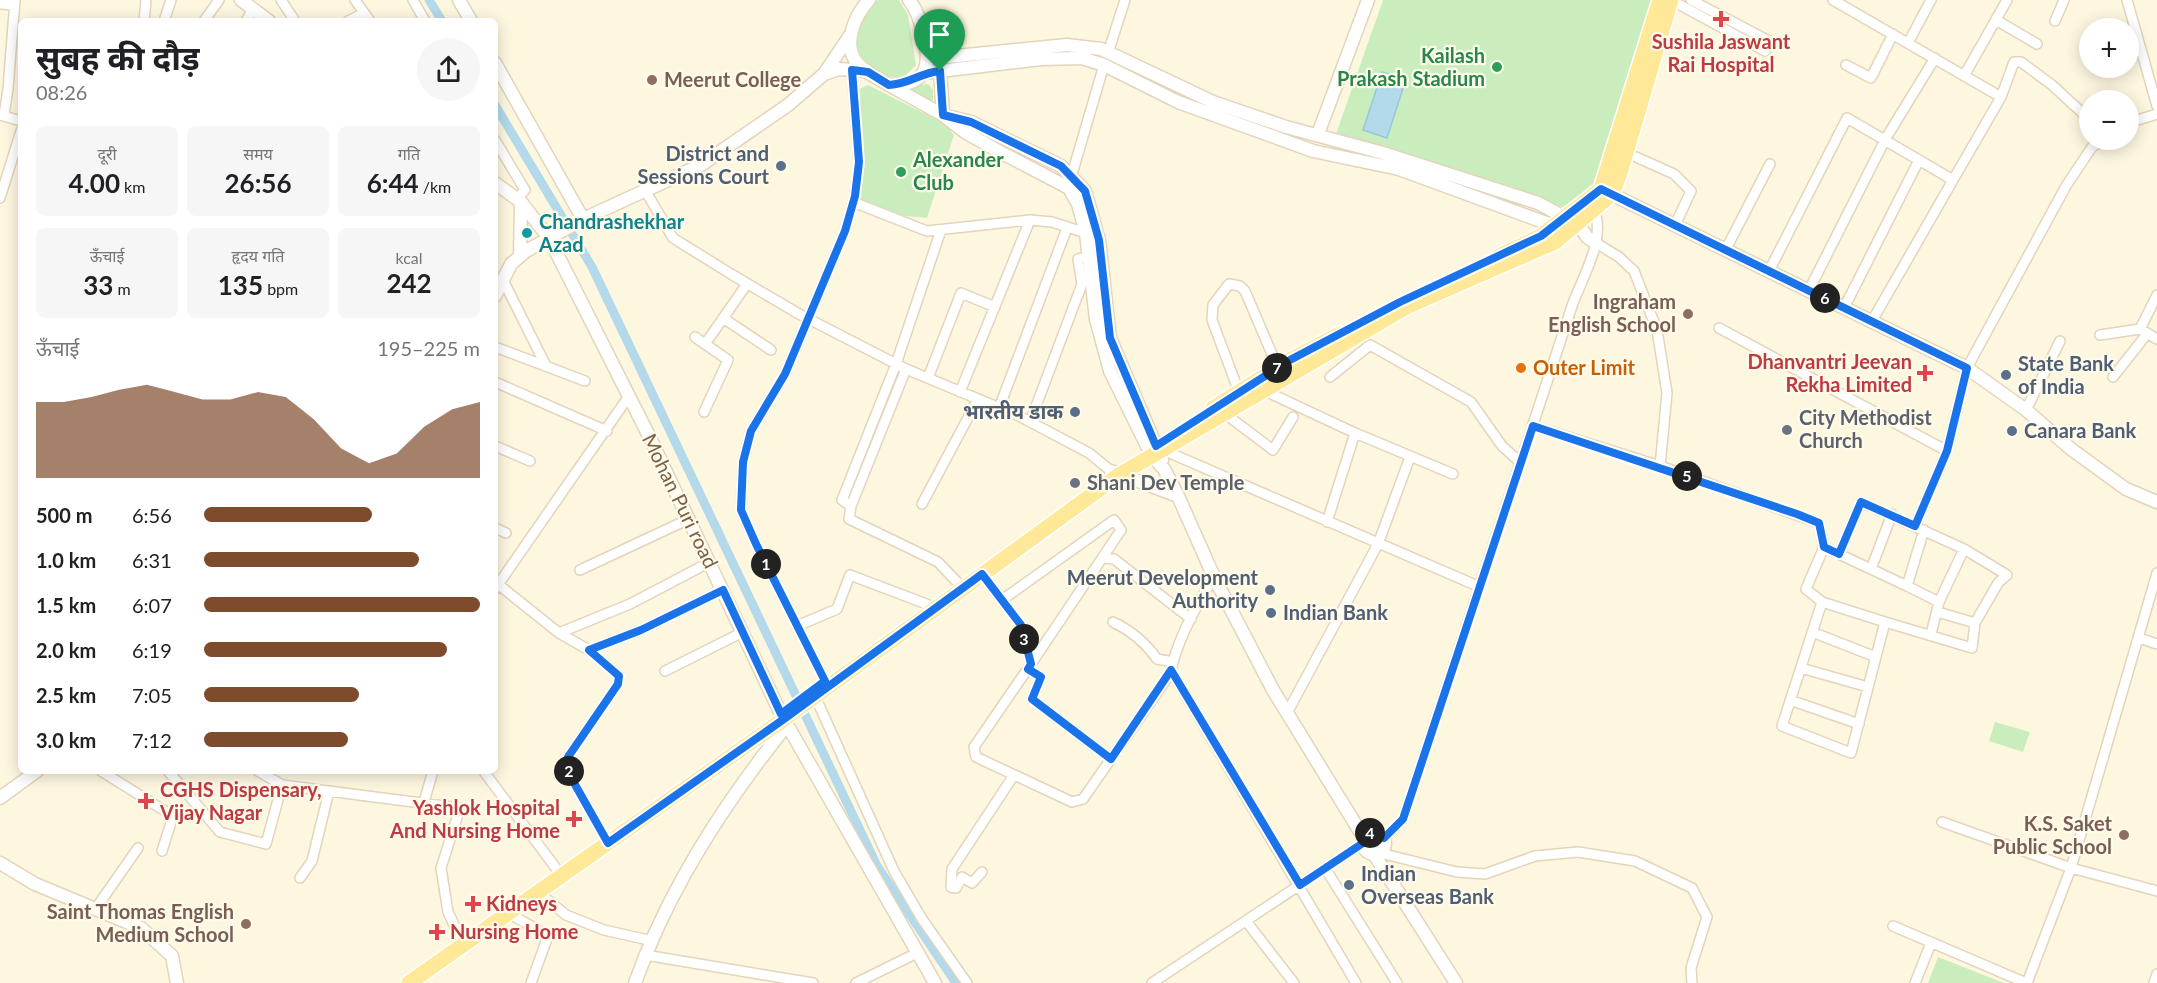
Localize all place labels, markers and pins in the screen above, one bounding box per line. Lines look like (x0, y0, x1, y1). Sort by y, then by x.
pin (914, 9, 965, 71)
marker: Sushila Jaswant Rai Hospital (1712, 10, 1730, 28)
place label: Sushila Jaswant Rai Hospital (1652, 29, 1791, 76)
place label: Kailash Prakash Stadium (1337, 43, 1485, 90)
marker: Kailash Prakash Stadium (1490, 60, 1504, 74)
place label: Meerut College (664, 67, 801, 91)
marker: Meerut College (645, 73, 659, 87)
place label: District and Sessions Court (638, 141, 770, 188)
place label: Alexander Club (912, 147, 1004, 194)
marker: District and Sessions Court (774, 159, 788, 173)
marker: Alexander Club (894, 165, 908, 179)
place label: Chandrashekhar Azad (538, 209, 685, 256)
marker: Chandrashekhar Azad (520, 226, 534, 240)
pin: 6 (1810, 283, 1840, 313)
place label: Ingraham English School (1548, 289, 1676, 336)
marker: Ingraham English School (1681, 307, 1695, 321)
place label: Dhanvantri Jeevan Rekha Limited (1748, 349, 1912, 396)
place label: State Bank of India (2018, 351, 2114, 398)
pin: 7 (1262, 353, 1292, 383)
place label: Outer Limit (1533, 355, 1636, 379)
marker: Outer Limit (1514, 361, 1528, 375)
marker: Dhanvantri Jeevan Rekha Limited (1916, 364, 1934, 382)
marker: State Bank of India (1999, 368, 2013, 382)
place label: भारतीय डाक (963, 399, 1063, 423)
marker: भारतीय डाक (1068, 405, 1082, 419)
place label: City Methodist Church (1799, 405, 1932, 452)
place label: Canara Bank (2024, 418, 2137, 442)
marker: City Methodist Church (1780, 423, 1794, 437)
marker: Canara Bank (2005, 424, 2019, 438)
pin: 5 (1672, 461, 1702, 491)
place label: Shani Dev Temple (1087, 470, 1245, 494)
marker: Shani Dev Temple (1068, 476, 1082, 490)
pin: 1 (751, 549, 781, 579)
place label: Meerut Development Authority (1067, 565, 1259, 612)
marker: Meerut Development Authority (1263, 583, 1277, 597)
place label: Indian Bank (1283, 600, 1388, 624)
marker: Indian Bank (1264, 606, 1278, 620)
pin: 3 (1009, 624, 1039, 654)
pin: 2 (554, 756, 584, 786)
place label: CGHS Dispensary, Vijay Nagar (159, 777, 322, 824)
marker: CGHS Dispensary, Vijay Nagar (137, 792, 155, 810)
place label: Yashlok Hospital And Nursing Home (389, 795, 560, 842)
marker: Yashlok Hospital And Nursing Home (565, 810, 583, 828)
place label: K.S. Saket Public School (1993, 811, 2113, 858)
pin: 4 (1355, 818, 1385, 848)
marker: K.S. Saket Public School (2117, 828, 2131, 842)
place label: Indian Overseas Bank (1361, 861, 1494, 908)
marker: Indian Overseas Bank (1342, 878, 1356, 892)
place label: Kidneys (486, 891, 557, 915)
marker: Kidneys (464, 895, 482, 913)
place label: Saint Thomas English Medium School (47, 899, 234, 946)
marker: Saint Thomas English Medium School (239, 917, 253, 931)
place label: Nursing Home (450, 919, 579, 943)
marker: Nursing Home (428, 923, 446, 941)

